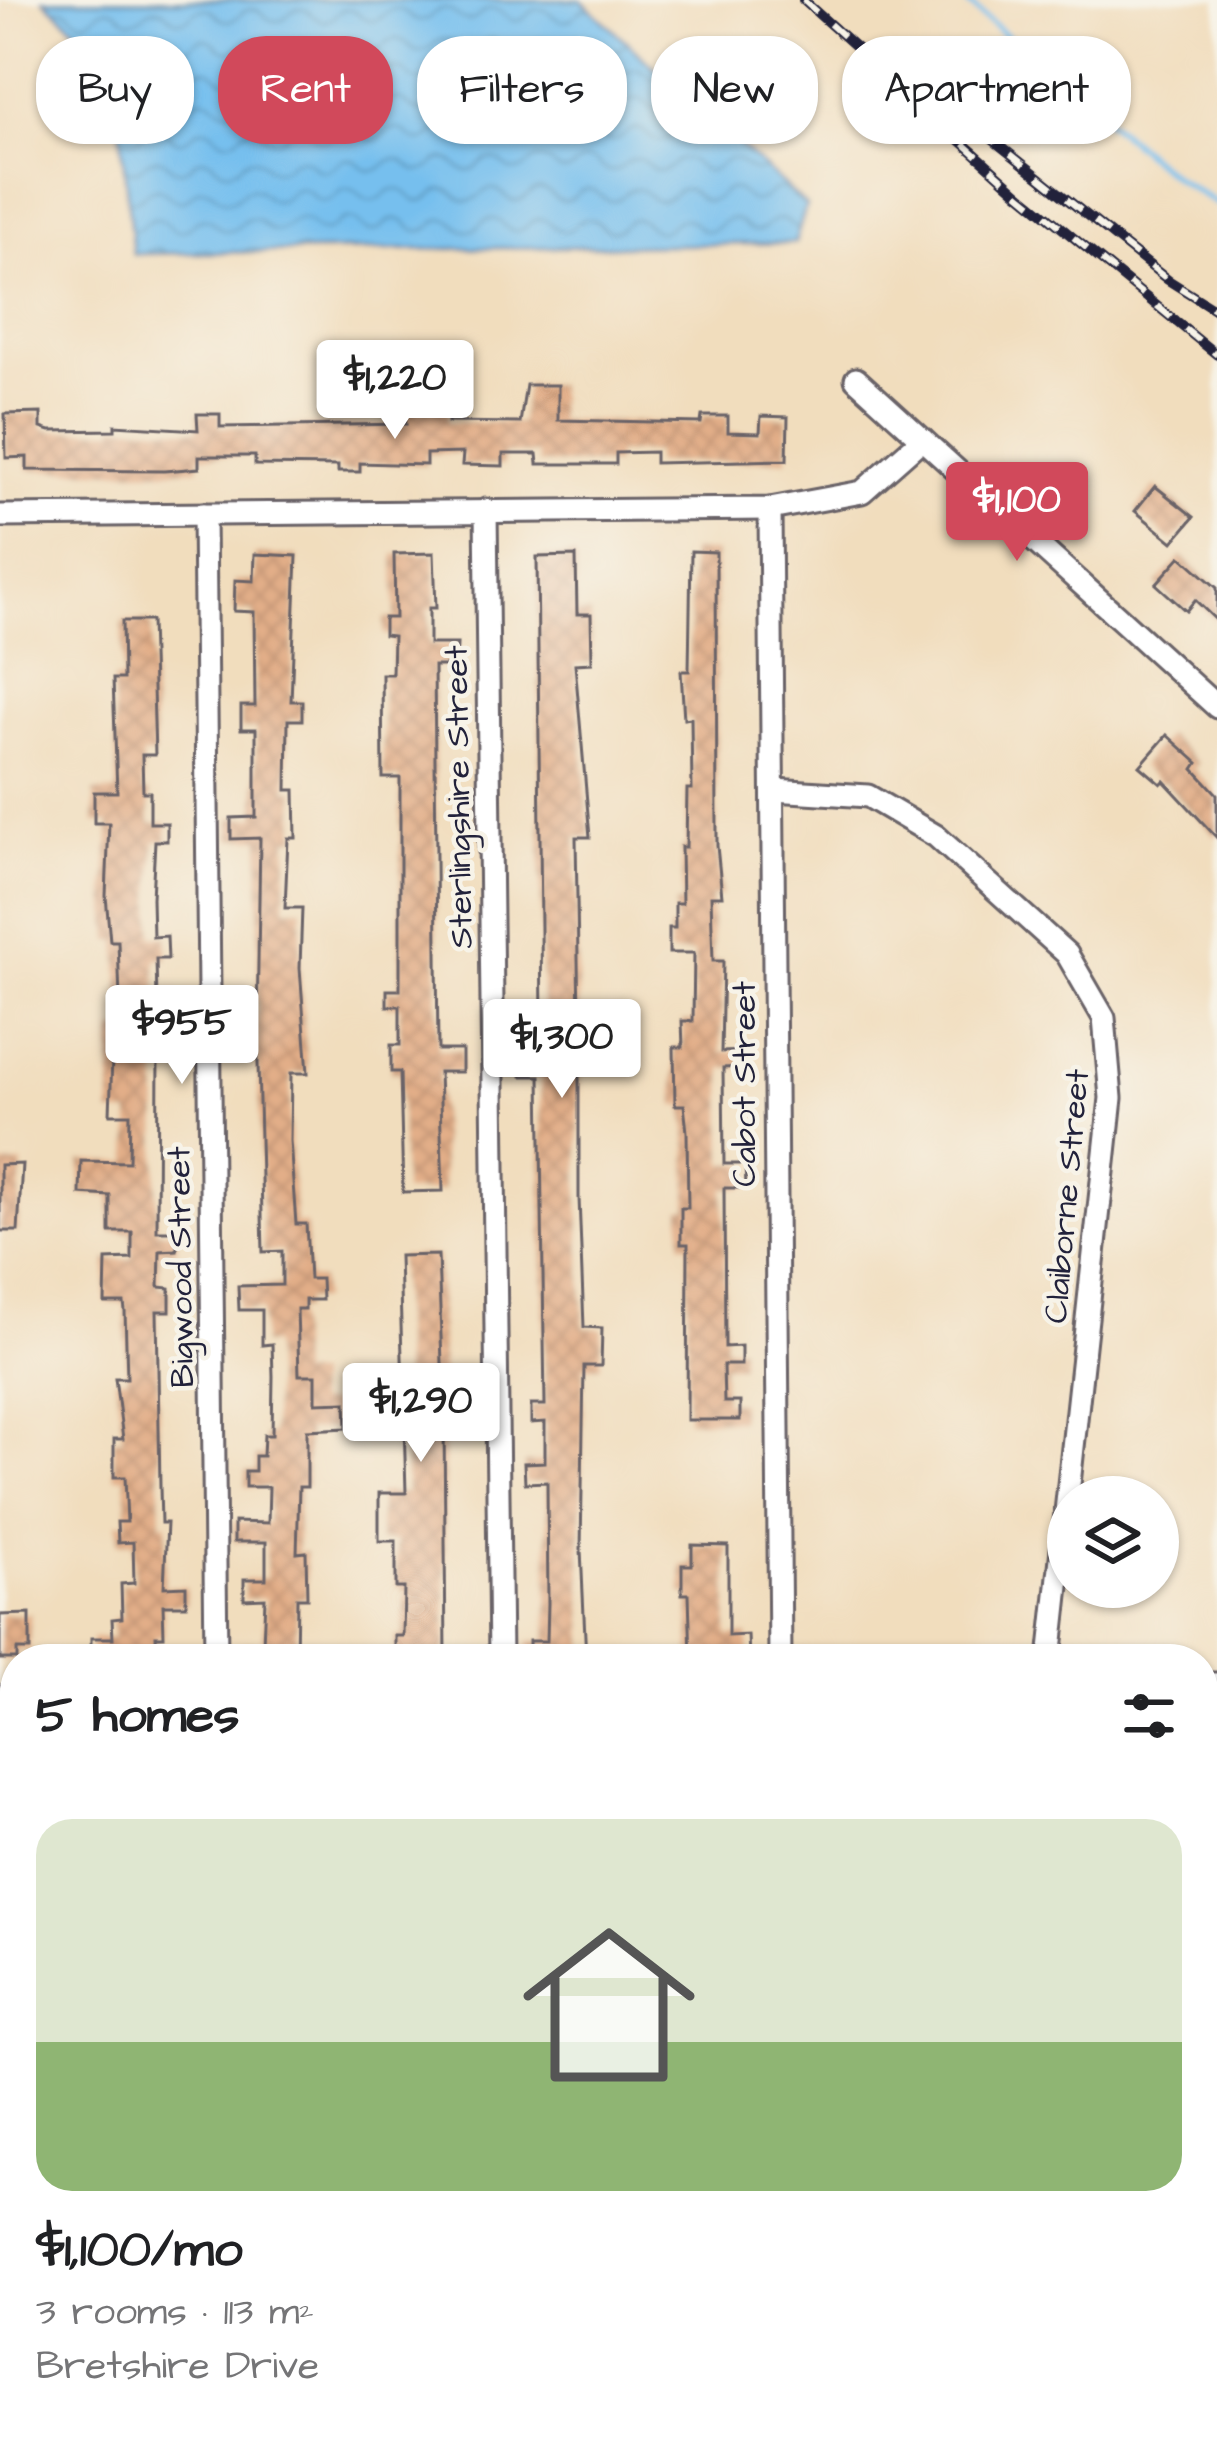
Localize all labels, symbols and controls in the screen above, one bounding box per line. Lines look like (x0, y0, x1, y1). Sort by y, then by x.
chip: Buy (36, 36, 194, 144)
chip: Rent (218, 36, 393, 144)
chip: Filters (417, 36, 627, 144)
chip: New (651, 36, 818, 144)
chip: Apartment (842, 36, 1131, 144)
pin: $1,220 (297, 340, 493, 442)
text: $1,220 (344, 352, 446, 406)
pin: $1,100 (919, 462, 1115, 564)
text: $1,100 (973, 474, 1061, 528)
street label: Sterlingshire Street (433, 645, 487, 949)
street label: Cabot Street (722, 981, 768, 1187)
pin: $955 (111, 985, 253, 1087)
text: $955 (132, 997, 232, 1051)
pin: $1,300 (464, 999, 660, 1101)
text: $1,300 (511, 1011, 613, 1065)
street label: Claiborne Street (1033, 1067, 1101, 1325)
street label: Bigwood Street (156, 1146, 208, 1388)
pin: $1,290 (323, 1363, 519, 1465)
text: $1,290 (370, 1375, 472, 1429)
map controls (1047, 1476, 1179, 1608)
button: layers (1047, 1476, 1179, 1608)
text: 5 homes (36, 1681, 239, 1752)
icon: filters (1116, 1683, 1182, 1749)
icon: home (501, 1897, 717, 2113)
text: $1,100/mo (36, 2215, 242, 2286)
text: 3 rooms · 113 m² (36, 2286, 314, 2340)
text: Bretshire Drive (36, 2340, 319, 2394)

